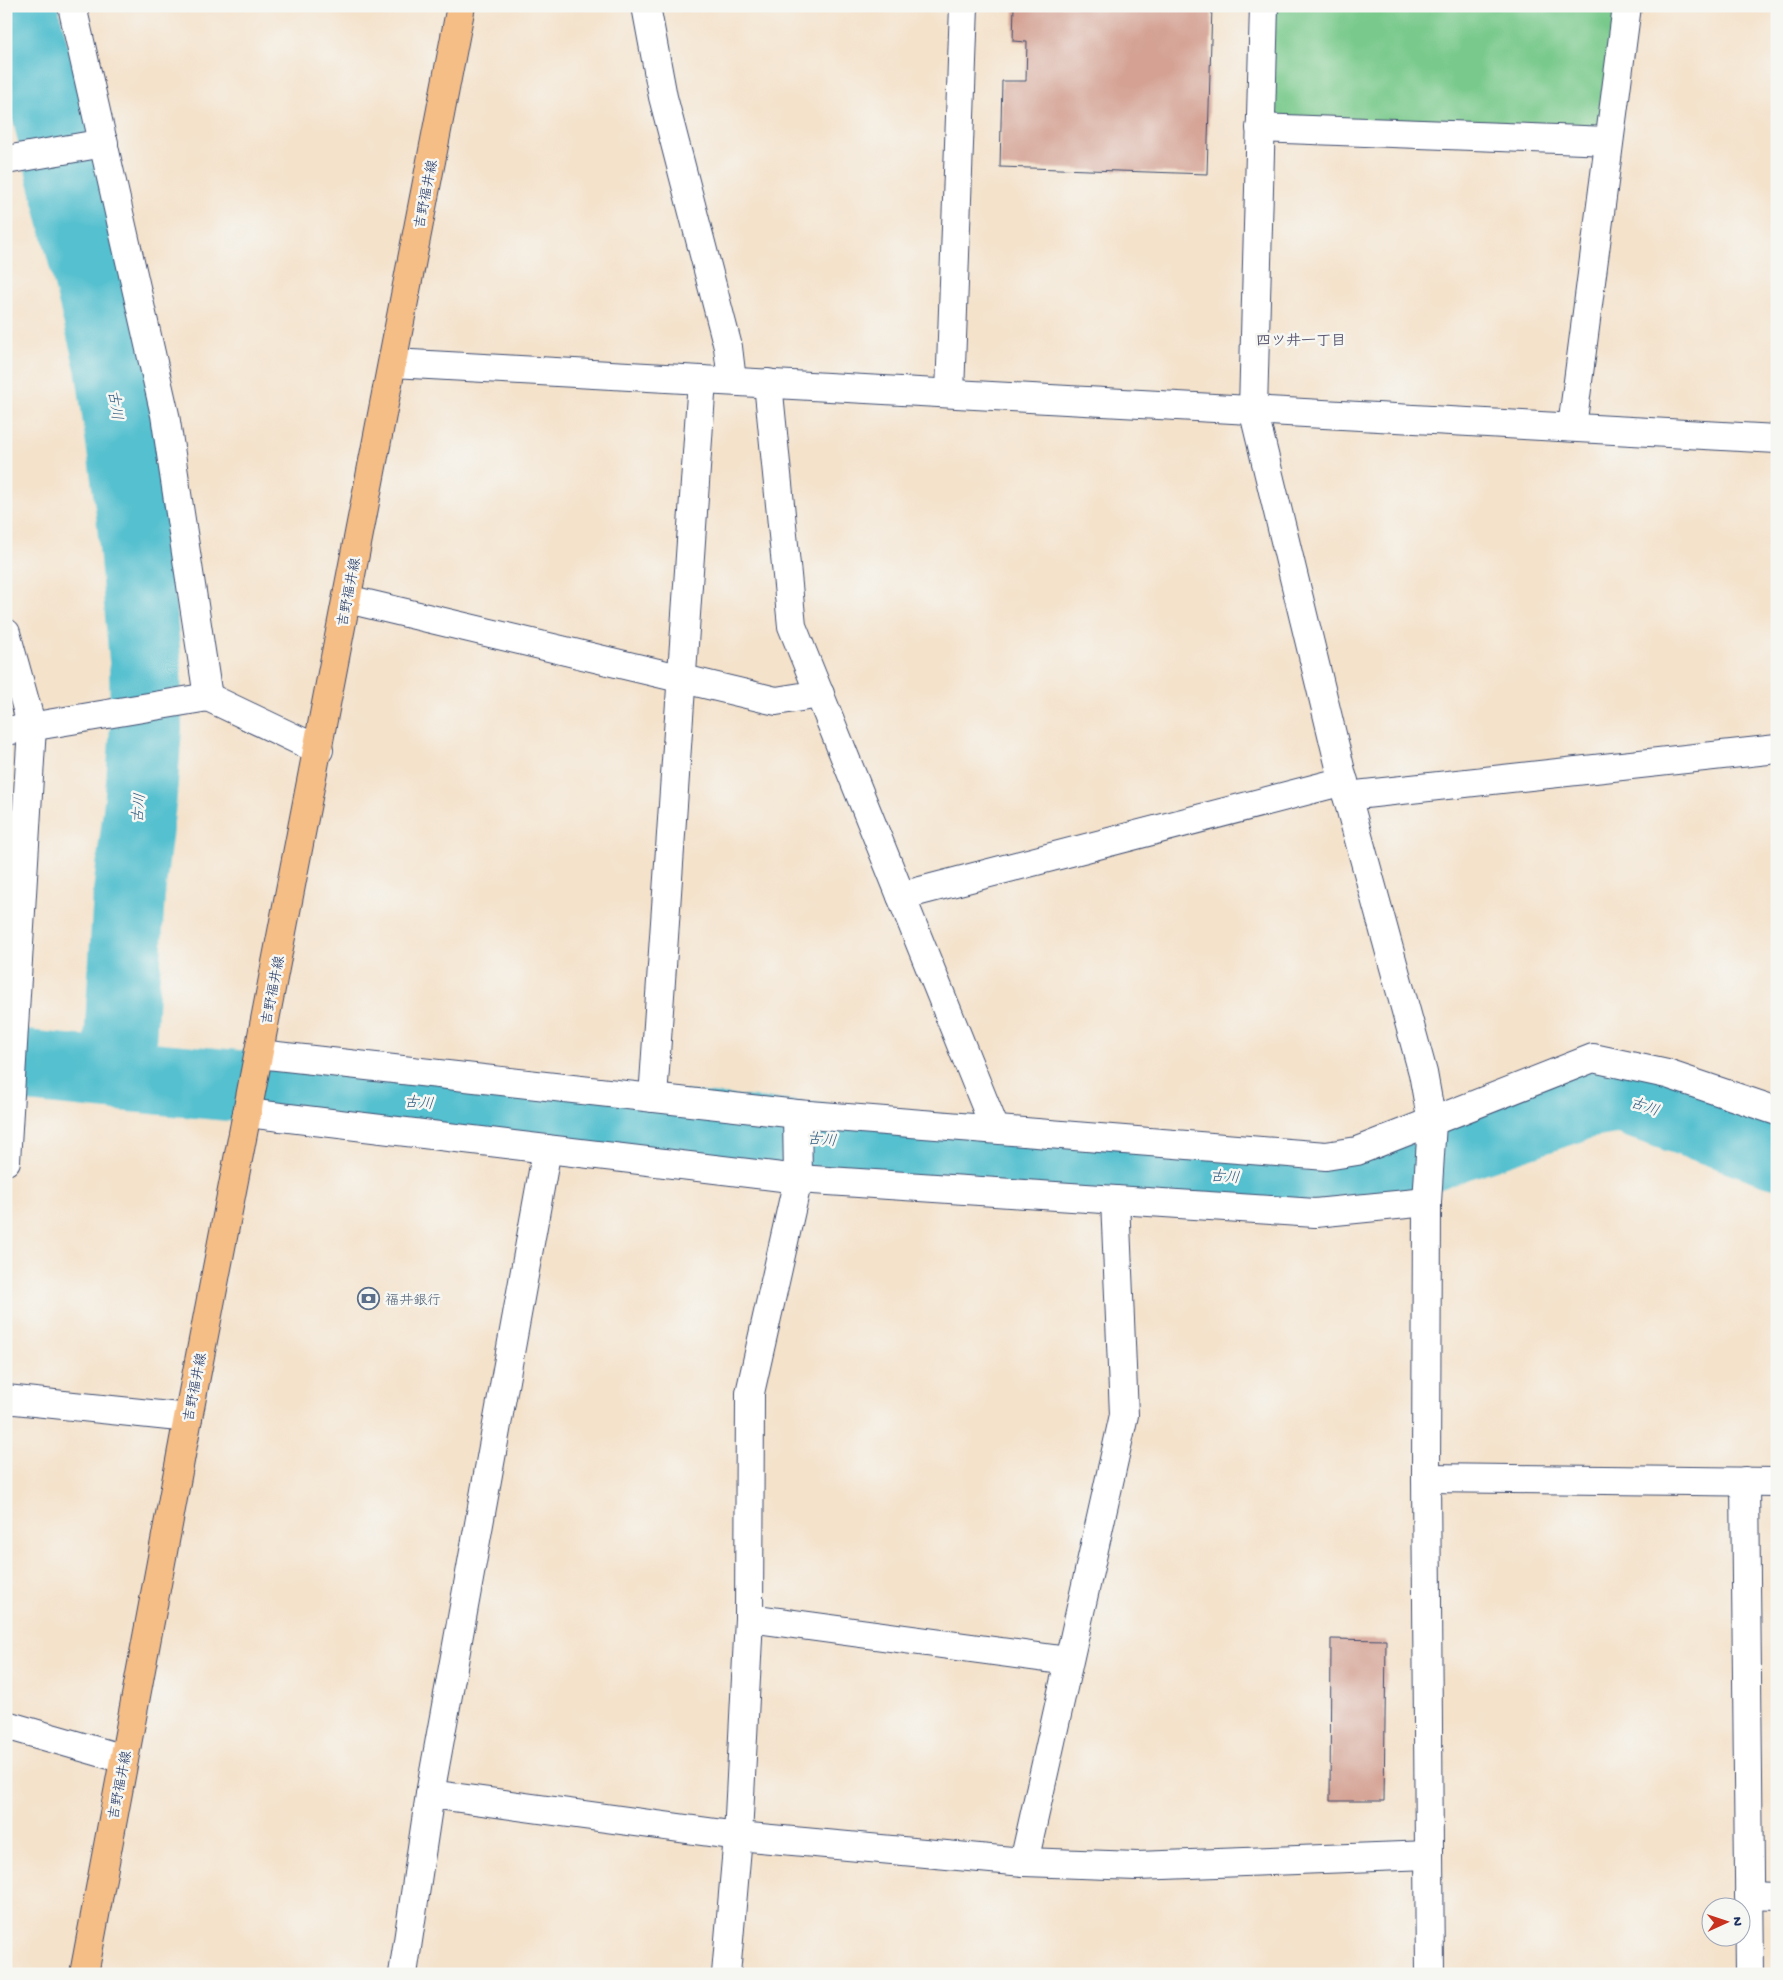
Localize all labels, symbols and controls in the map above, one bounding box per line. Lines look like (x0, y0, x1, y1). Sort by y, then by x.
street label: 吉野福井線 (412, 158, 442, 230)
district label: 四ツ井一丁目 (1256, 332, 1346, 351)
water label: 古川 (103, 389, 125, 421)
street label: 吉野福井線 (335, 556, 365, 628)
water label: 古川 (129, 792, 151, 824)
street label: 吉野福井線 (259, 954, 289, 1026)
water label: 古川 (403, 1094, 435, 1114)
water label: 古川 (1627, 1094, 1661, 1121)
water label: 古川 (806, 1131, 838, 1151)
water label: 古川 (1209, 1168, 1241, 1188)
bank icon: 福井銀行 (357, 1287, 381, 1311)
place label: 福井銀行 (385, 1293, 441, 1310)
street label: 吉野福井線 (181, 1351, 211, 1423)
street label: 吉野福井線 (106, 1749, 136, 1821)
north arrow (1700, 1898, 1750, 1948)
text: N (1728, 1916, 1745, 1926)

